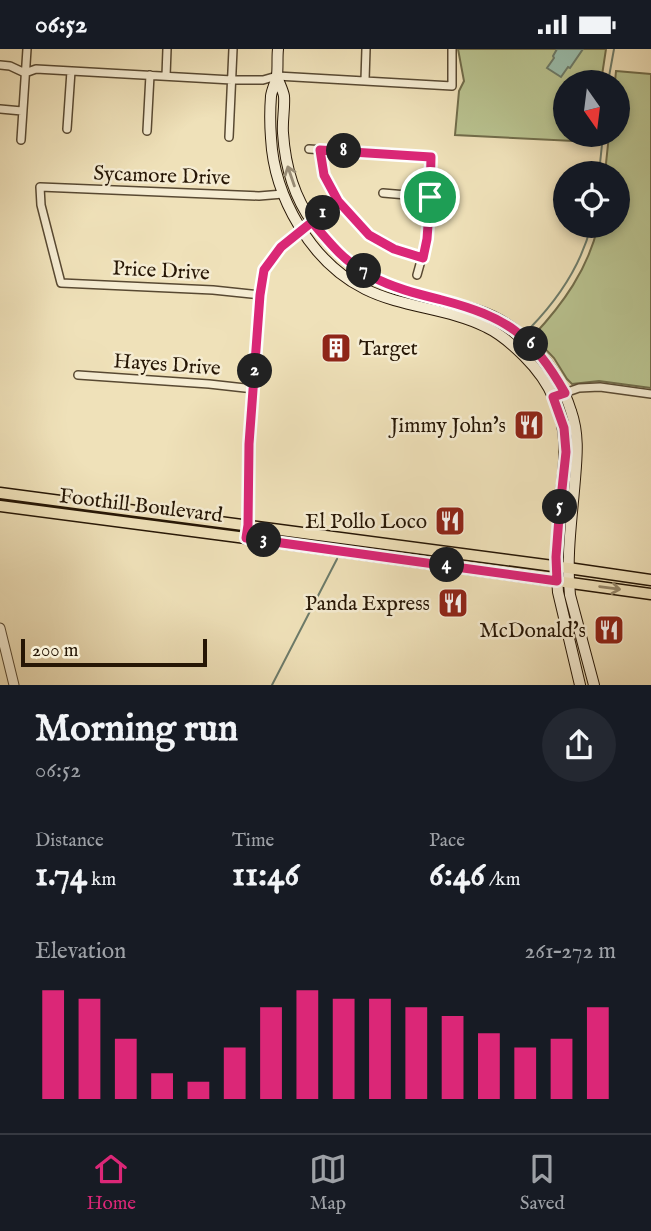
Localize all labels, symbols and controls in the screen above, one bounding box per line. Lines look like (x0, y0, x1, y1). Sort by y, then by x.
text: 06:52 (35, 8, 87, 41)
north arrow (553, 70, 630, 147)
map controls (553, 70, 630, 238)
pin: 8 (326, 133, 362, 168)
text: 8 (340, 138, 347, 162)
street label: Sycamore Drive (93, 161, 231, 192)
button: locate (553, 161, 630, 238)
one-way arrow (284, 166, 296, 188)
pin (400, 167, 460, 227)
icon: arrive (411, 178, 449, 216)
pin: 1 (306, 195, 340, 231)
text: 1 (319, 200, 326, 224)
pin: 7 (346, 253, 382, 289)
street label: Price Drive (112, 255, 211, 288)
text: 7 (359, 258, 368, 282)
pin: 6 (514, 327, 548, 361)
building icon: Target (319, 331, 353, 365)
text: 6 (526, 331, 535, 355)
place label: Target (359, 336, 418, 363)
street label: Hayes Drive (112, 348, 222, 383)
pin: 2 (238, 353, 272, 389)
text: 2 (250, 358, 259, 382)
restaurant icon: Jimmy John's (512, 408, 546, 442)
place label: Jimmy John's (388, 413, 506, 440)
street label: Foothill Boulevard (58, 483, 225, 530)
pin: 5 (542, 489, 578, 525)
text: 5 (556, 494, 563, 518)
restaurant icon: El Pollo Loco (433, 504, 467, 538)
place label: El Pollo Loco (305, 509, 427, 536)
pin: 3 (246, 523, 282, 557)
text: 3 (260, 527, 267, 551)
pin: 4 (430, 547, 464, 583)
text: 4 (442, 552, 451, 576)
one-way arrow (598, 582, 621, 595)
restaurant icon: Panda Express (436, 586, 470, 620)
place label: Panda Express (305, 591, 430, 618)
restaurant icon: McDonald's (592, 613, 626, 647)
place label: McDonald's (479, 618, 586, 645)
scale bar (21, 636, 206, 668)
text: 200 m (32, 639, 78, 663)
text: Morning run (35, 706, 238, 754)
button: share (542, 708, 616, 782)
text: 06:52 (35, 756, 81, 785)
text: Distance (35, 829, 104, 853)
text: Time (232, 829, 274, 853)
text: Pace (429, 829, 465, 853)
text: 1.74 (35, 853, 87, 898)
text: 11:46 (232, 853, 299, 898)
text: 6:46 (429, 853, 485, 898)
text: km (87, 868, 116, 892)
text: /km (485, 868, 520, 892)
text: Elevation (35, 937, 126, 966)
text: 261–272 m (525, 937, 616, 966)
tab: Home (86, 1150, 136, 1216)
tab: Map (309, 1150, 347, 1216)
tab: Saved (520, 1150, 565, 1216)

